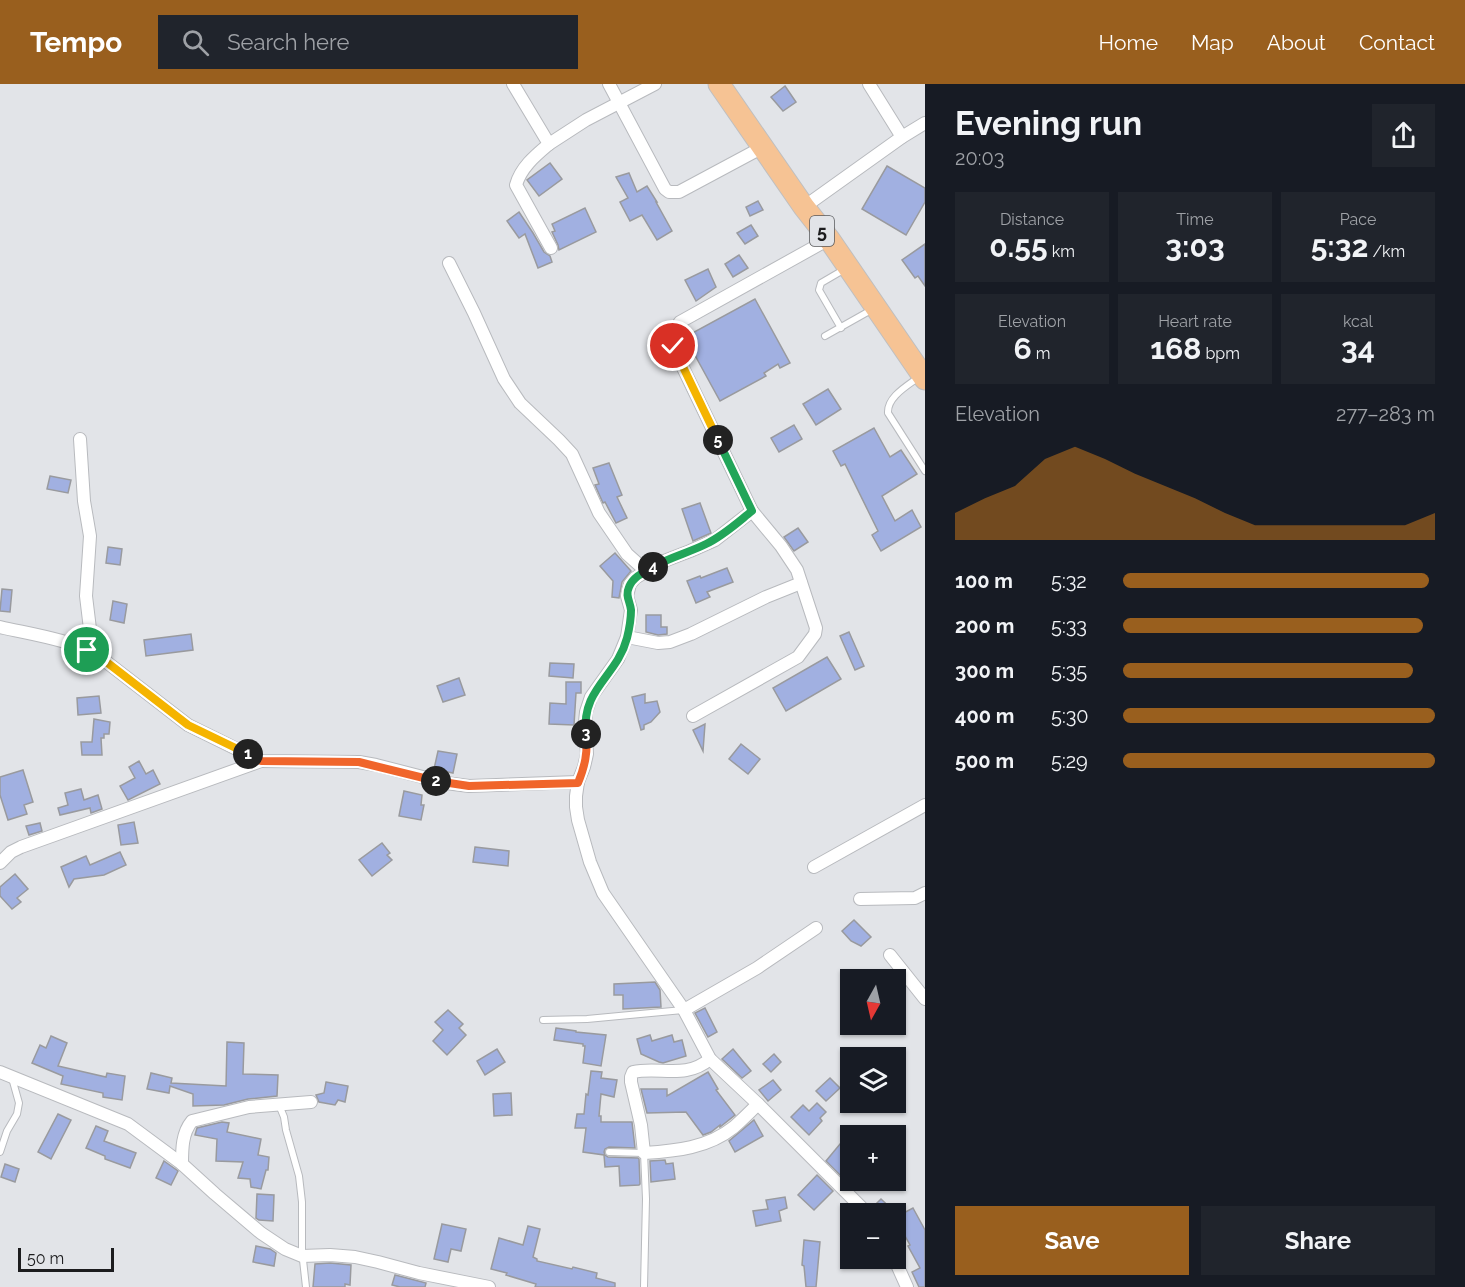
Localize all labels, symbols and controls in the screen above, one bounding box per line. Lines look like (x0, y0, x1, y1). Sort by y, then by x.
search box (158, 15, 578, 69)
text: Tempo (30, 26, 122, 59)
icon: search (179, 26, 212, 59)
text: Search here (227, 29, 349, 55)
text: Home (1099, 30, 1158, 55)
text: Map (1191, 30, 1234, 55)
text: About (1267, 30, 1326, 55)
text: Contact (1359, 30, 1435, 55)
text: Evening run (955, 104, 1142, 143)
button: share (1372, 104, 1435, 167)
text: 20:03 (955, 146, 1004, 170)
text: Distance (1000, 210, 1064, 229)
text: Time (1176, 210, 1214, 229)
text: Pace (1340, 210, 1376, 229)
road number: 5 (810, 216, 834, 246)
text: 0.55 (989, 229, 1048, 264)
text: 3:03 (1165, 229, 1225, 264)
text: 5:32 (1311, 229, 1368, 264)
text: km (1048, 242, 1075, 261)
text: /km (1368, 242, 1405, 261)
text: Elevation (998, 312, 1066, 331)
text: Heart rate (1158, 312, 1232, 331)
text: kcal (1343, 312, 1373, 331)
pin (647, 320, 698, 371)
icon: check (656, 329, 689, 362)
text: 6 (1013, 331, 1032, 366)
text: 168 (1150, 331, 1201, 366)
text: 34 (1341, 331, 1375, 366)
text: m (1032, 344, 1051, 363)
text: bpm (1201, 344, 1240, 363)
text: Elevation (955, 402, 1040, 426)
text: 277–283 m (1336, 402, 1435, 426)
pin: 5 (703, 425, 733, 455)
text: 5 (714, 430, 722, 449)
pin: 4 (638, 552, 668, 582)
text: 4 (648, 557, 658, 576)
text: 100 m (955, 569, 1013, 593)
text: 5:32 (1051, 569, 1087, 593)
text: 200 m (955, 614, 1014, 638)
text: 5:33 (1051, 614, 1087, 638)
pin (61, 624, 112, 675)
icon: arrive (70, 633, 103, 666)
text: 300 m (955, 659, 1014, 683)
text: 5:35 (1051, 659, 1087, 683)
text: 400 m (955, 704, 1014, 728)
text: 5:30 (1051, 704, 1089, 728)
pin: 3 (571, 719, 601, 749)
text: 3 (582, 724, 590, 743)
pin: 1 (233, 739, 263, 769)
text: 1 (244, 744, 252, 763)
text: 500 m (955, 749, 1014, 773)
text: 5:29 (1051, 749, 1088, 773)
pin: 2 (421, 766, 451, 796)
text: 2 (431, 771, 441, 790)
north arrow (840, 969, 906, 1035)
map controls (840, 969, 906, 1269)
button: layers (840, 1047, 906, 1113)
button: + (840, 1125, 906, 1191)
button: − (840, 1203, 906, 1269)
button: Save (955, 1206, 1189, 1275)
button: Share (1201, 1206, 1435, 1275)
scale bar (18, 1245, 114, 1272)
text: 50 m (27, 1249, 64, 1268)

